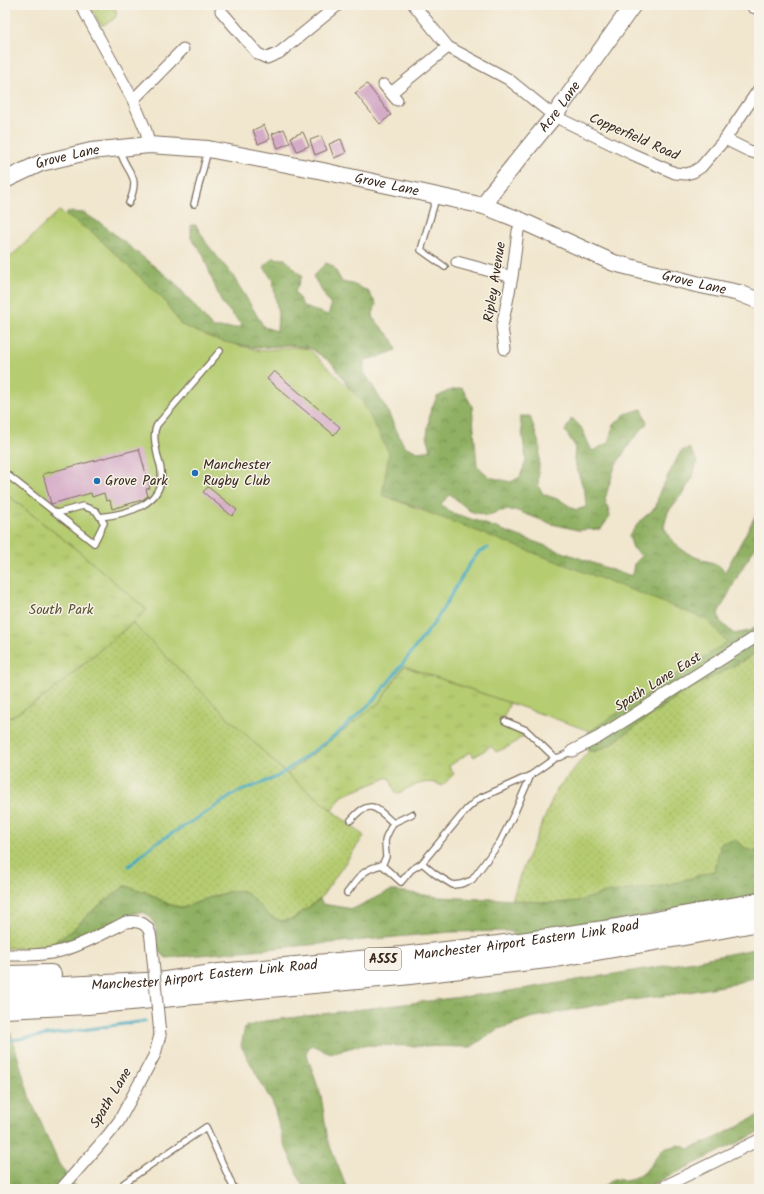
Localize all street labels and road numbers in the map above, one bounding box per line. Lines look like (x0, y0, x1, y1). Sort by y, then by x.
street label: Acre Lane (534, 76, 587, 138)
street label: Copperfield Road (585, 107, 684, 167)
street label: Grove Lane (31, 139, 101, 175)
street label: Grove Lane (352, 167, 422, 203)
street label: Ripley Avenue (478, 239, 512, 324)
street label: Grove Lane (659, 265, 729, 301)
street label: Spath Lane East (610, 646, 706, 718)
street label: Manchester Airport Eastern Link Road (412, 914, 642, 967)
road number: A555 (365, 948, 401, 970)
street label: Manchester Airport Eastern Link Road (91, 954, 319, 997)
street label: Spath Lane (84, 1063, 138, 1132)

